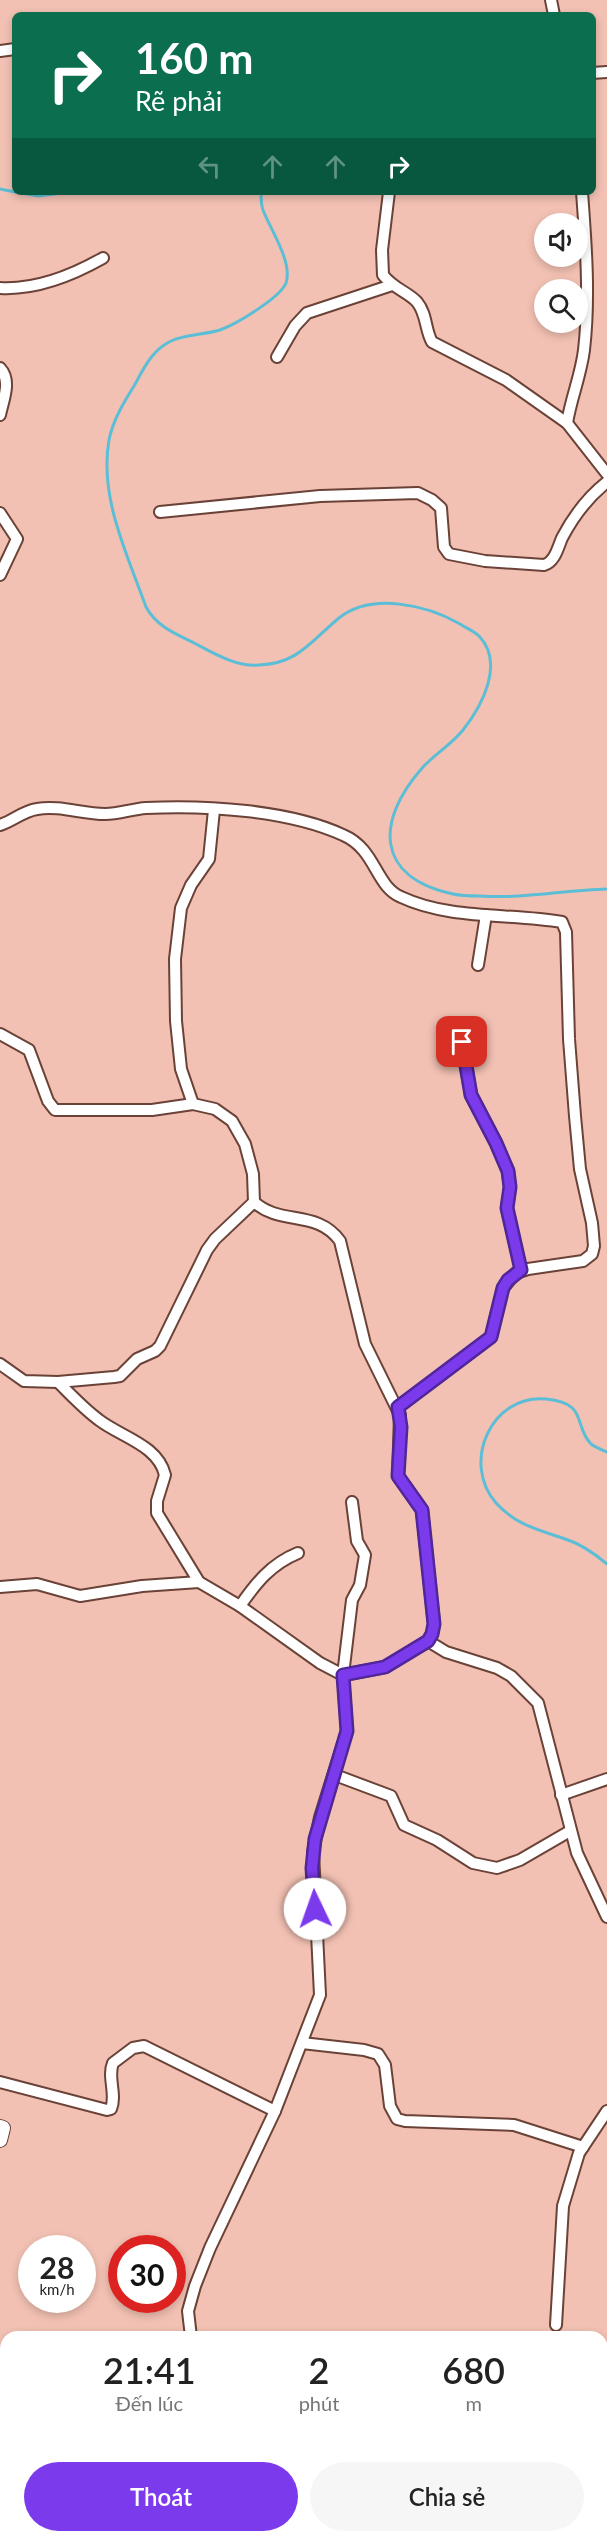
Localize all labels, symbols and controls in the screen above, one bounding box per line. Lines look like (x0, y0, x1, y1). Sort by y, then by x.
text: 160 m (135, 33, 253, 83)
icon: right (36, 36, 114, 114)
text: Rẽ phải (135, 84, 222, 117)
icon: left (193, 150, 226, 183)
icon: ahead (256, 150, 289, 183)
icon: ahead (319, 150, 352, 183)
icon: right (382, 150, 415, 183)
map controls (534, 213, 588, 333)
button: sound (534, 213, 588, 267)
button: search (534, 279, 588, 333)
pin (436, 1016, 487, 1067)
icon: arrive (445, 1025, 478, 1058)
position arrow (283, 1877, 347, 1941)
speed limit sign: 30 (108, 2235, 186, 2313)
text: 28 (40, 2249, 74, 2285)
text: km/h (39, 2280, 75, 2298)
text: 21:41 (103, 2348, 196, 2392)
text: 2 (309, 2348, 329, 2392)
text: 680 (442, 2348, 505, 2392)
text: Đến lúc (116, 2391, 183, 2415)
text: phút (299, 2391, 339, 2415)
text: m (465, 2391, 482, 2415)
button: Thoát (24, 2462, 298, 2531)
button: Chia sẻ (310, 2462, 584, 2531)

